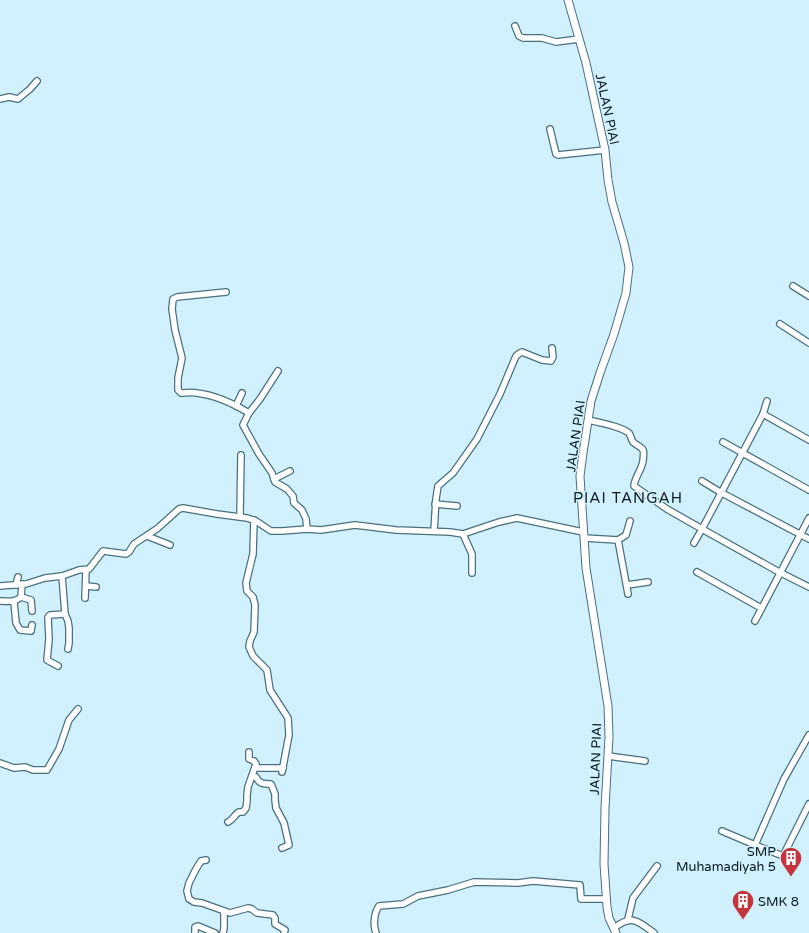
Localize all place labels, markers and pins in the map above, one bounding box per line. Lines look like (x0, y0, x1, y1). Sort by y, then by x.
place label: SMP Muhamadiyah 5 (676, 844, 776, 875)
building icon: SMP Muhamadiyah 5 (778, 845, 804, 878)
building icon: SMK 8 (730, 888, 756, 921)
place label: SMK 8 (758, 894, 799, 910)

